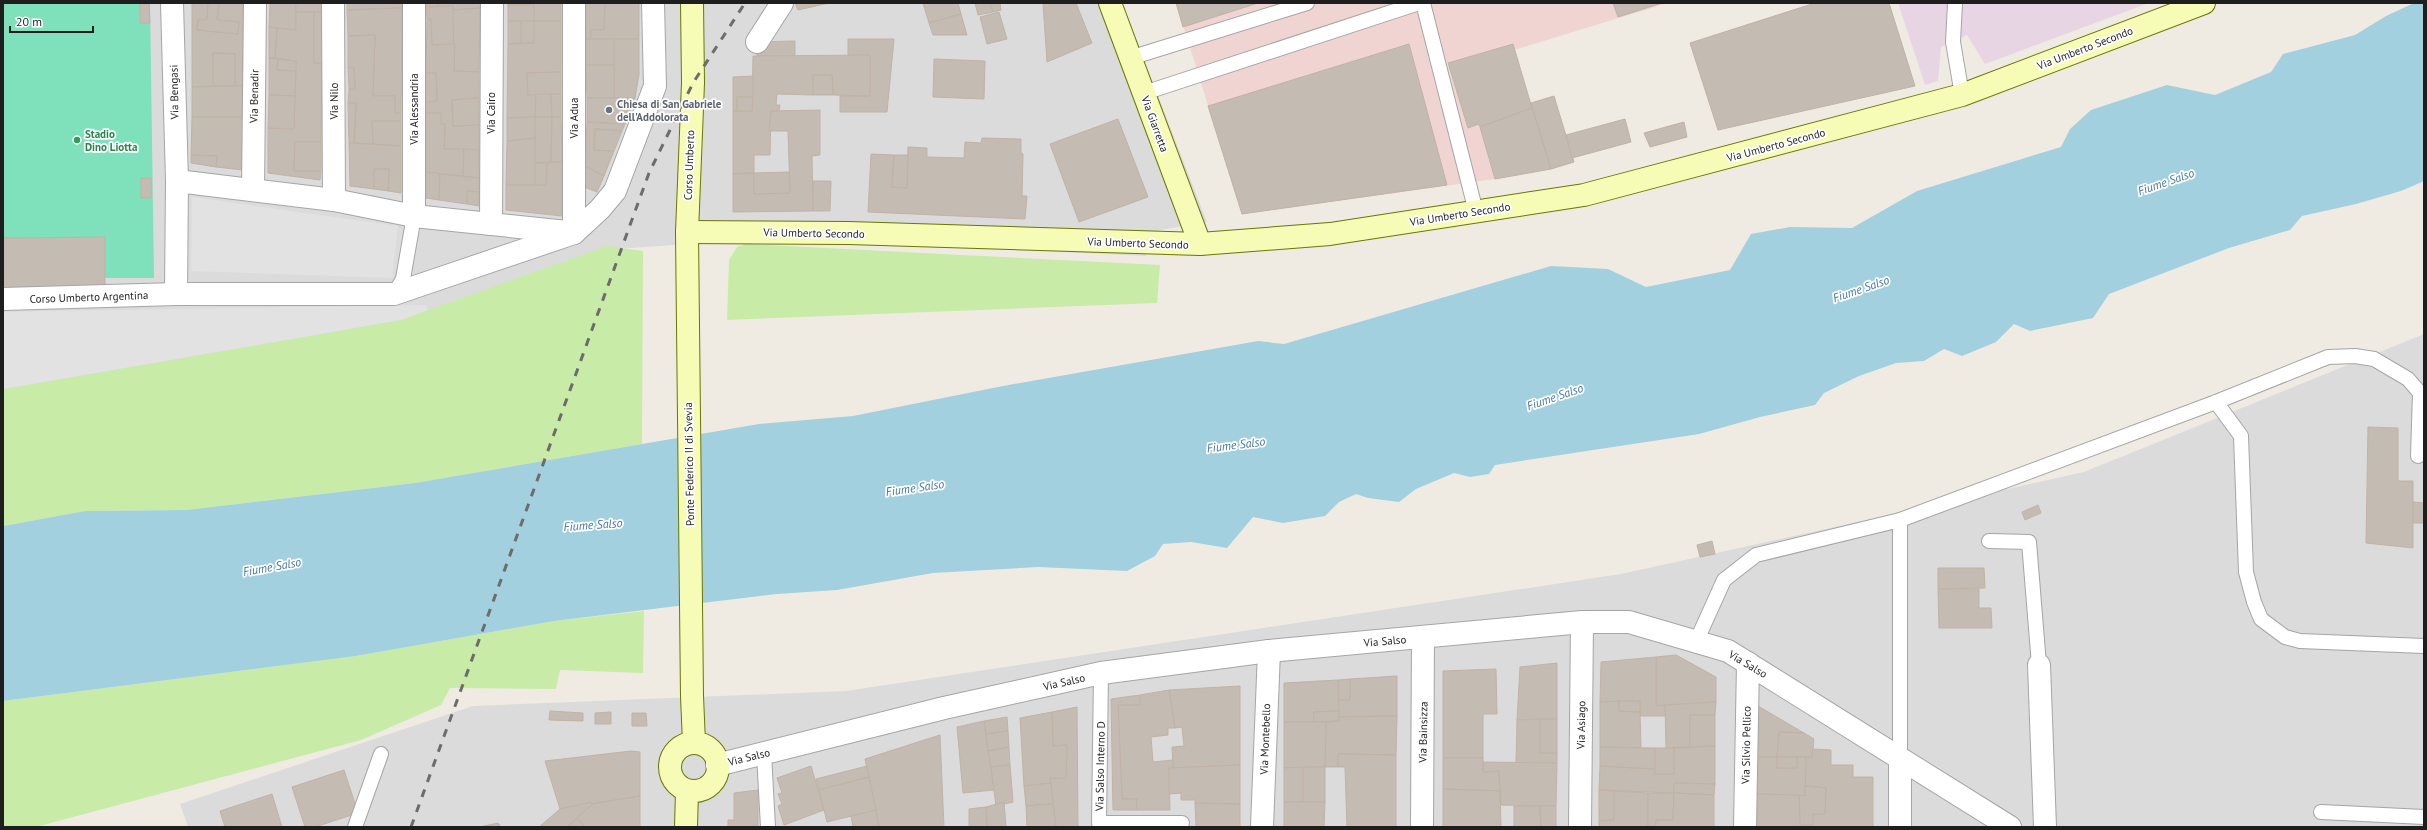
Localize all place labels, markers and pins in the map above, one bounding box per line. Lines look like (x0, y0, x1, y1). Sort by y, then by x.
place label: Chiesa di San Gabriele dell'Addolorata (617, 97, 722, 124)
marker: Chiesa di San Gabriele dell'Addolorata (604, 105, 614, 115)
place label: Stadio Dino Liotta (85, 127, 137, 154)
marker: Stadio Dino Liotta (72, 135, 82, 145)

